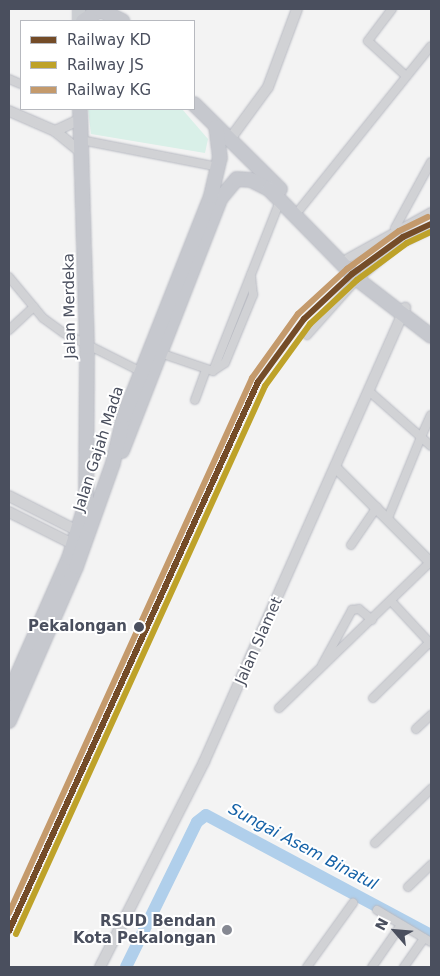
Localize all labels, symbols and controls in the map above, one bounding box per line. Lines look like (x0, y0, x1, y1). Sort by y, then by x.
legend (20, 20, 195, 110)
text: Railway KD (67, 31, 151, 49)
text: Railway JS (67, 56, 144, 74)
text: Railway KG (67, 81, 151, 99)
street label: Jalan Merdeka (60, 253, 80, 359)
street label: Jalan Gajah Mada (70, 384, 128, 514)
street label: Jalan Slamet (232, 594, 286, 688)
place label: Pekalongan (28, 618, 127, 636)
marker: Pekalongan (131, 619, 147, 635)
water label: Sungai Asem Binatul (225, 800, 381, 894)
north arrow (370, 906, 420, 956)
place label: RSUD Bendan Kota Pekalongan (73, 912, 216, 947)
text: N (372, 915, 391, 933)
marker: RSUD Bendan Kota Pekalongan (220, 923, 234, 937)

